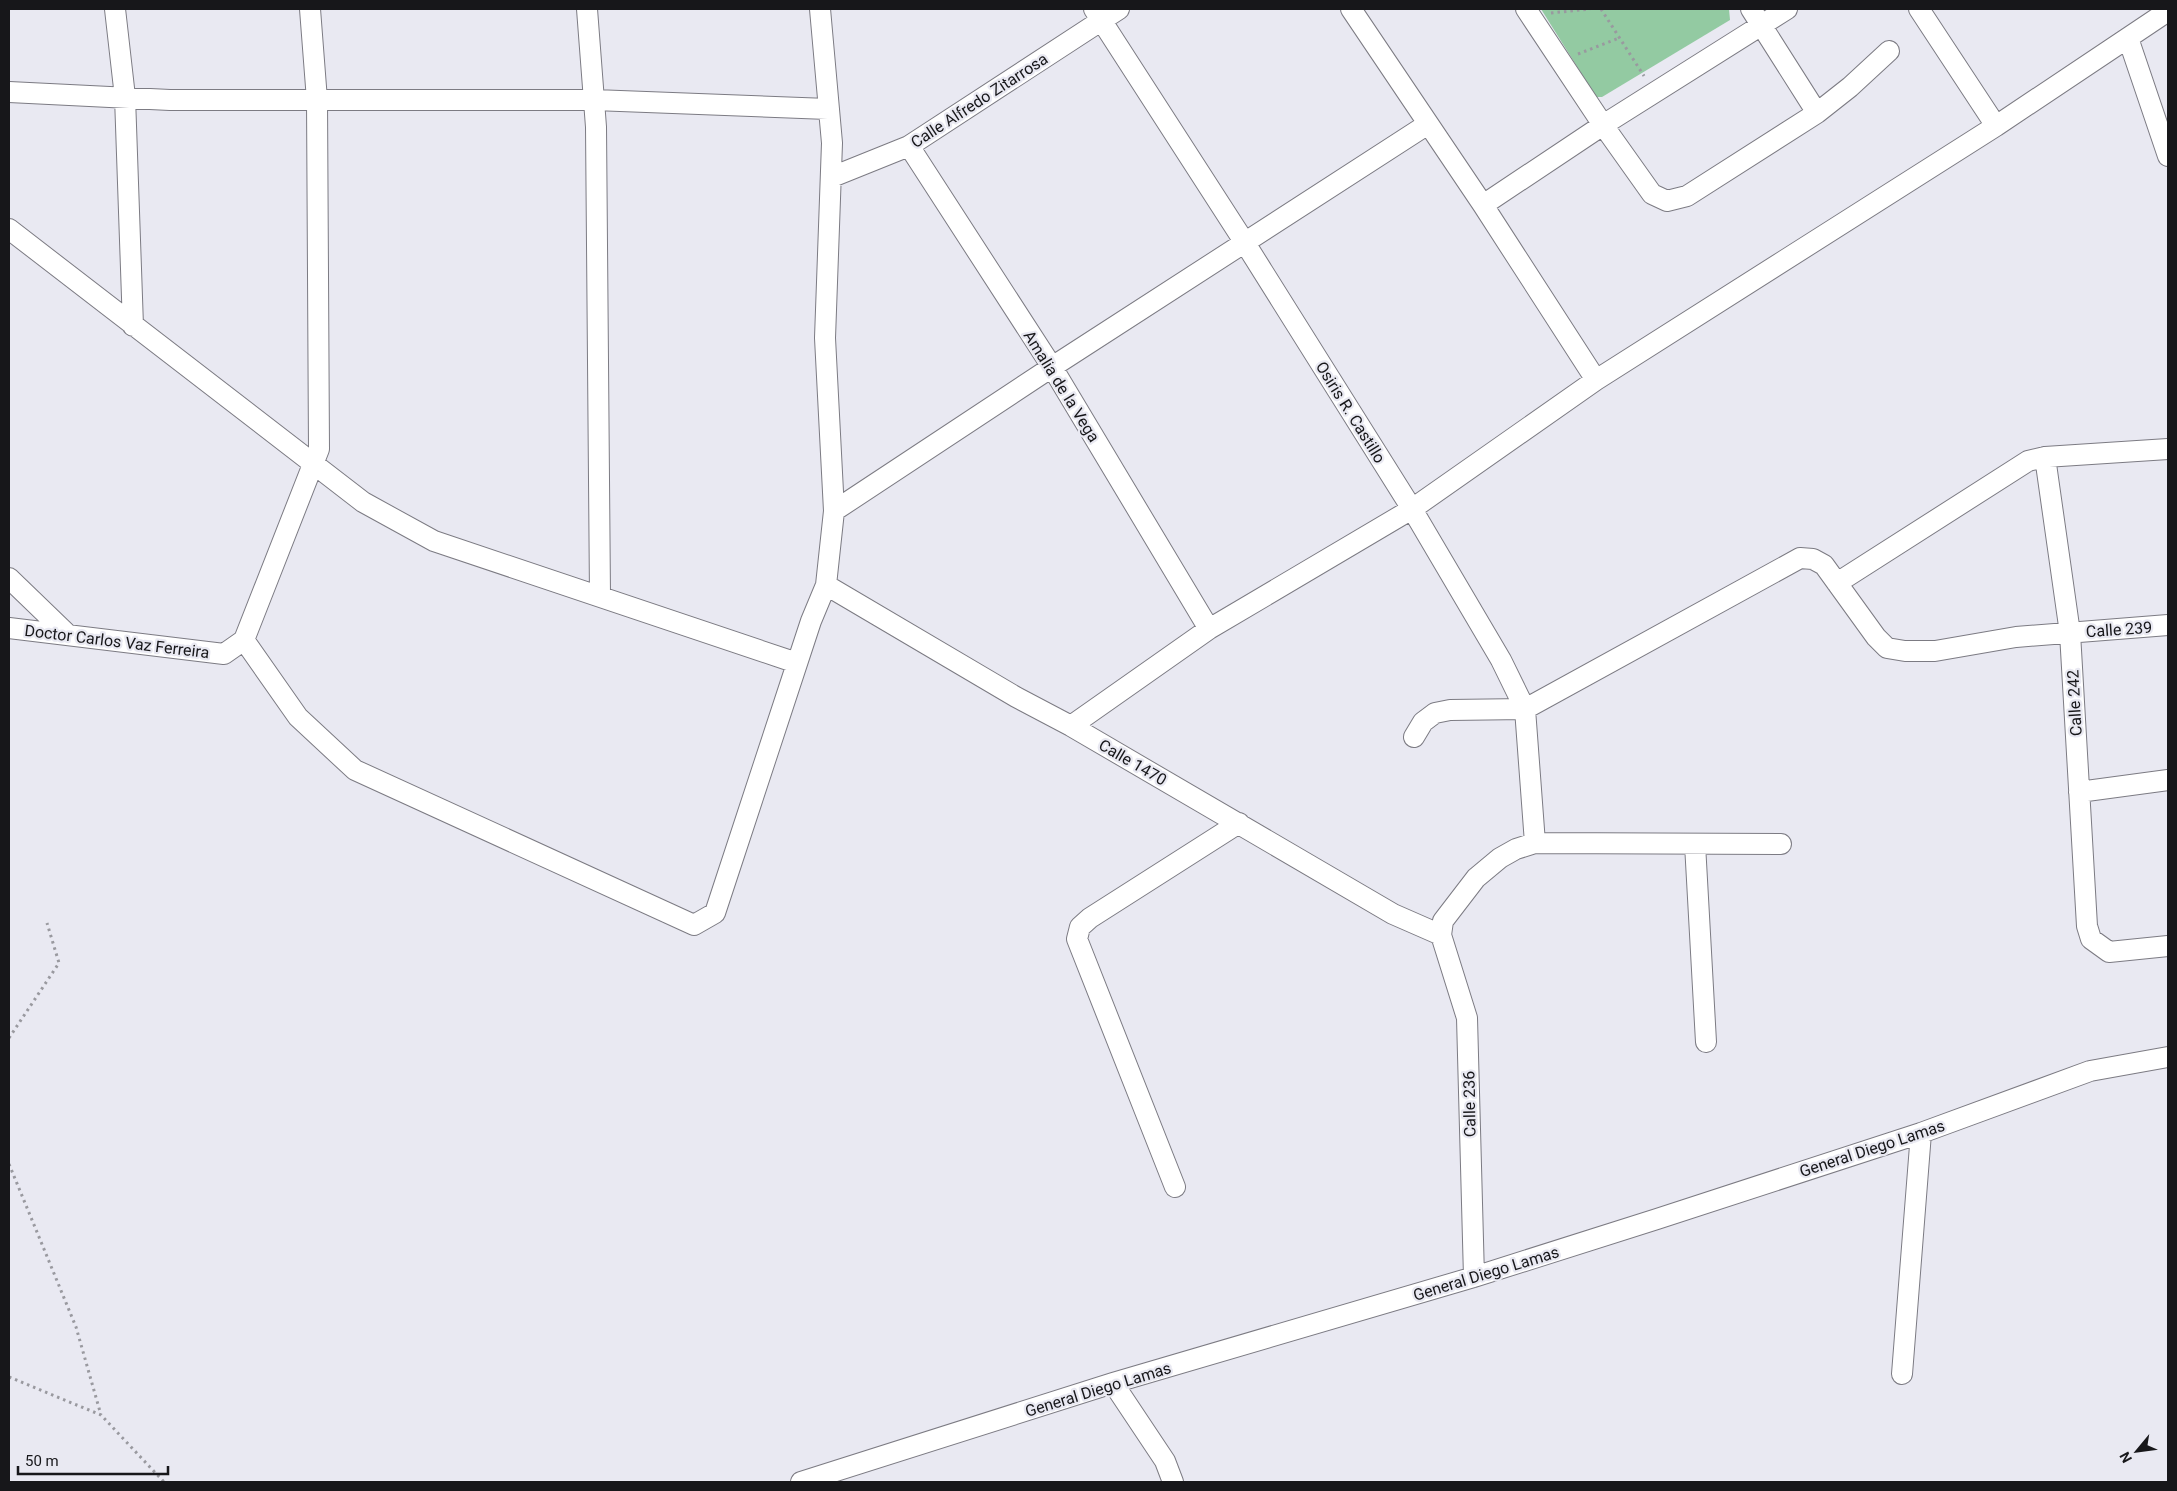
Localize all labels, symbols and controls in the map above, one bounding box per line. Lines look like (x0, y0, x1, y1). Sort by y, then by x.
street label: Calle Alfredo Zitarrosa (907, 49, 1051, 152)
street label: Amalia de la Vega (1020, 327, 1103, 445)
street label: Osiris R. Castillo (1312, 358, 1389, 467)
street label: Calle 239 (2085, 618, 2153, 641)
street label: Doctor Carlos Vaz Ferreira (24, 621, 210, 662)
street label: Calle 242 (2063, 669, 2086, 737)
street label: Calle 1470 (1095, 735, 1170, 789)
street label: Calle 236 (1459, 1071, 1480, 1137)
street label: General Diego Lamas (1797, 1116, 1947, 1181)
street label: General Diego Lamas (1411, 1242, 1561, 1305)
street label: General Diego Lamas (1023, 1358, 1173, 1421)
north arrow (2112, 1426, 2162, 1476)
scale bar (18, 1444, 168, 1476)
text: N (2116, 1449, 2135, 1466)
text: 50 m (25, 1452, 59, 1470)

